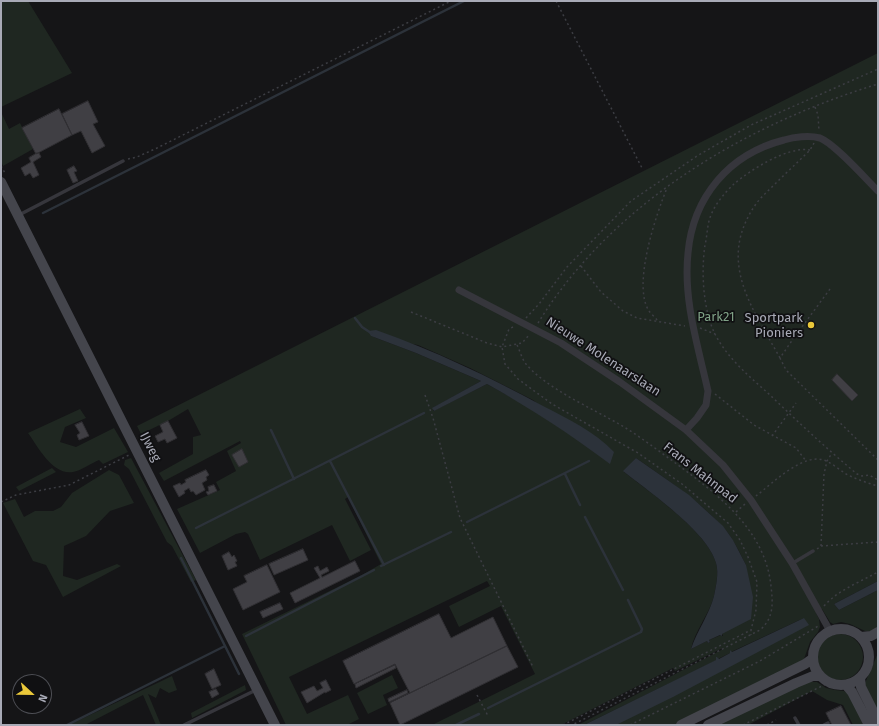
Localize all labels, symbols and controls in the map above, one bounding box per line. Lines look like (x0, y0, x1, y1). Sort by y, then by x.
park label: Park21 (697, 309, 735, 325)
place label: Sportpark Pioniers (745, 310, 803, 341)
street label: Nieuwe Molenaarslaan (543, 314, 663, 400)
marker: Sportpark Pioniers (806, 320, 816, 330)
street label: IJweg (136, 430, 164, 464)
street label: Frans Mahnpad (660, 439, 740, 507)
north arrow (12, 674, 52, 714)
text: N (35, 692, 50, 704)

